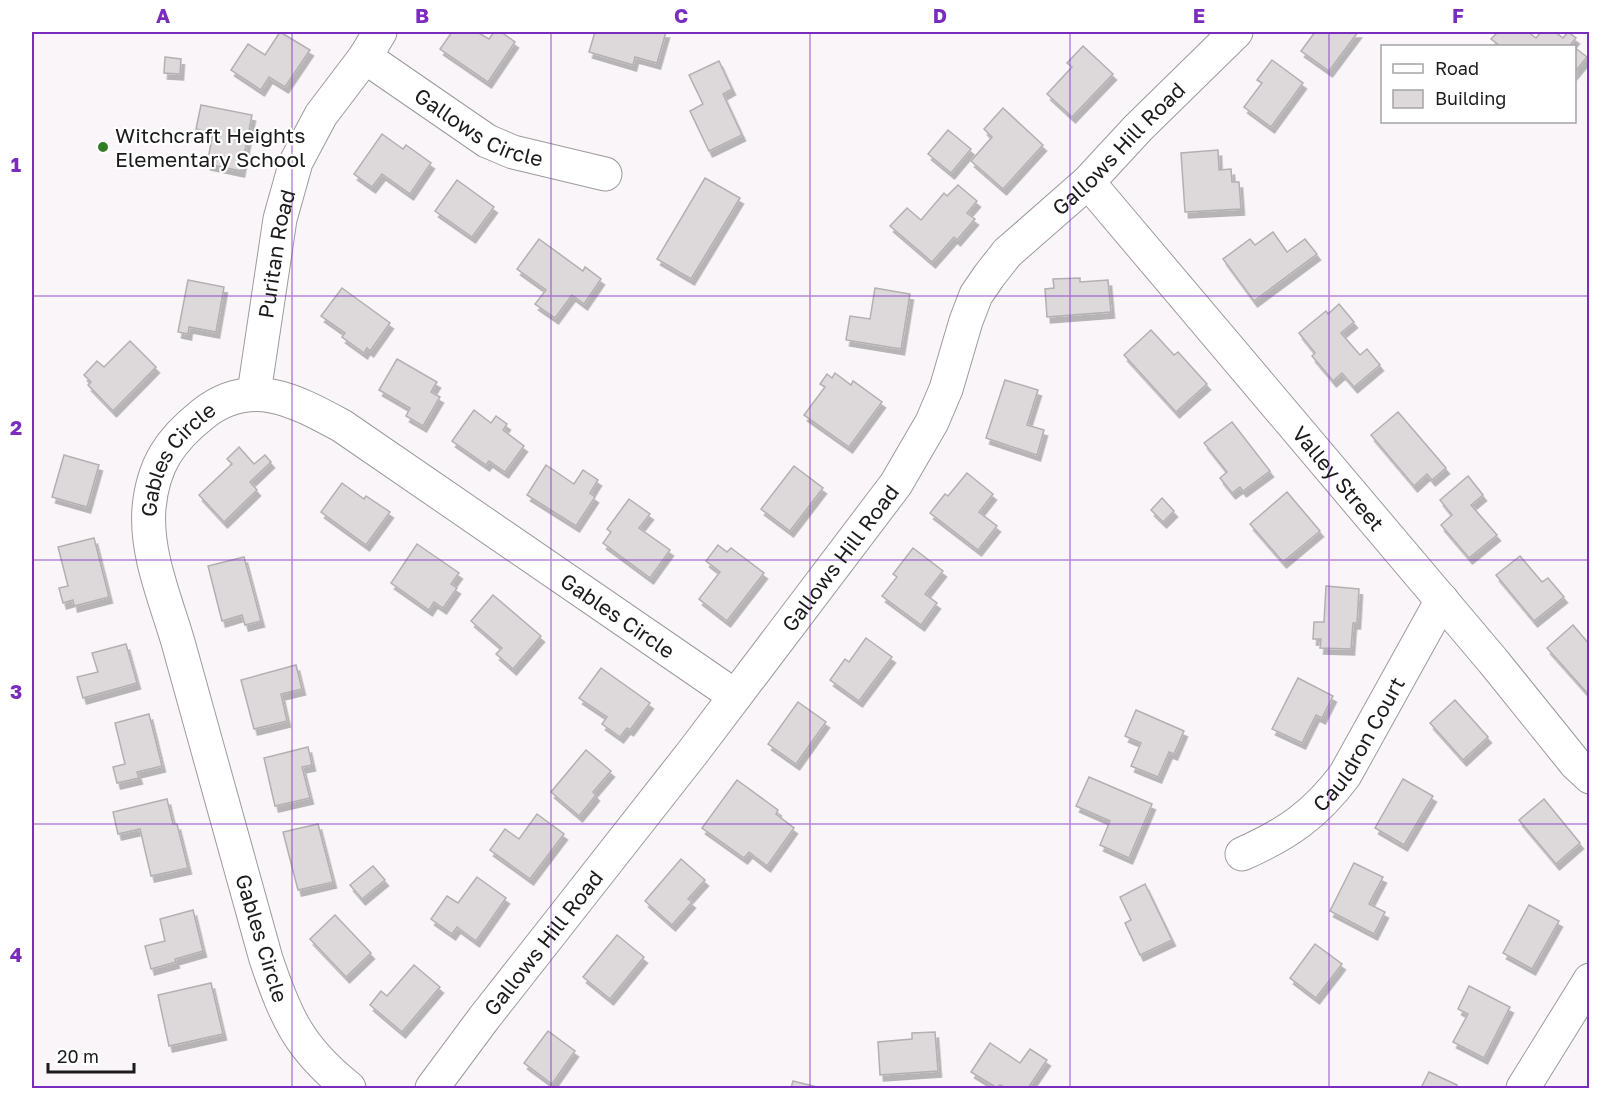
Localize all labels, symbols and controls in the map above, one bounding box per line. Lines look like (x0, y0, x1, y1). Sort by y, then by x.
text: A (156, 3, 170, 27)
text: B (415, 3, 429, 27)
text: C (674, 3, 688, 27)
text: D (933, 3, 947, 27)
text: E (1193, 3, 1205, 27)
text: F (1452, 3, 1464, 27)
legend (1381, 45, 1576, 123)
text: Road (1435, 57, 1479, 79)
street label: Gallows Hill Road (1047, 77, 1190, 221)
street label: Gallows Circle (410, 82, 546, 172)
text: Building (1435, 87, 1506, 109)
place label: Witchcraft Heights Elementary School (115, 122, 306, 172)
marker: Witchcraft Heights Elementary School (96, 140, 110, 154)
text: 1 (11, 152, 21, 176)
street label: Puritan Road (252, 186, 301, 320)
street label: Gables Circle (135, 396, 220, 518)
text: 2 (10, 415, 22, 439)
street label: Valley Street (1287, 421, 1390, 536)
street label: Gallows Hill Road (776, 479, 904, 637)
street label: Gables Circle (556, 567, 680, 664)
street label: Cauldron Court (1307, 672, 1410, 817)
text: 3 (10, 679, 22, 703)
street label: Gallows Hill Road (478, 865, 608, 1021)
street label: Gables Circle (230, 871, 294, 1005)
text: 4 (10, 942, 22, 966)
scale bar (48, 1036, 134, 1074)
text: 20 m (57, 1045, 99, 1067)

